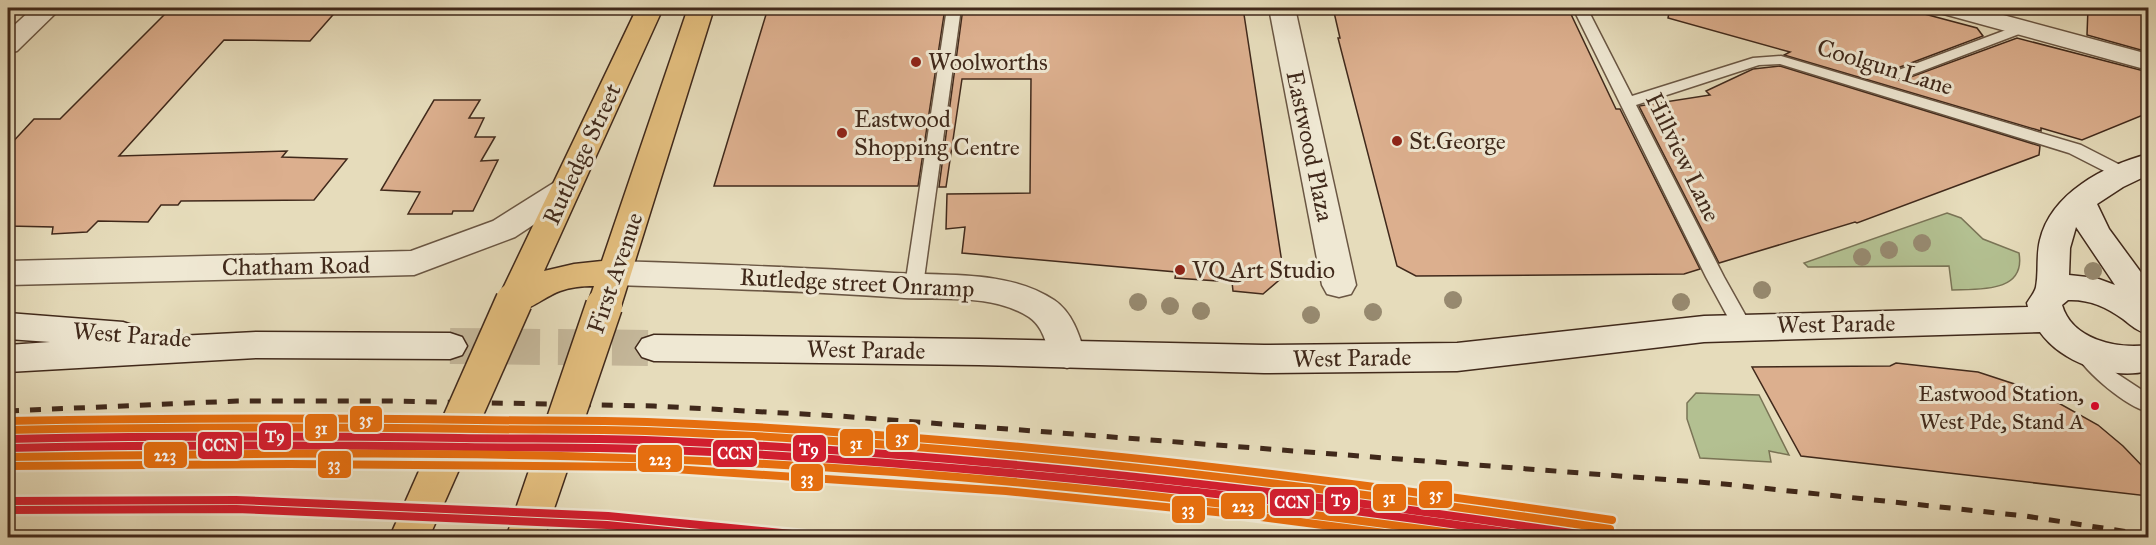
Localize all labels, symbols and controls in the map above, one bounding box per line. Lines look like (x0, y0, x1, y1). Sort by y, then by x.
street label: Coolgun Lane (1813, 32, 1957, 102)
place label: Woolworths (928, 47, 1048, 77)
marker: Woolworths (909, 55, 923, 69)
street label: Eastwood Plaza (1279, 68, 1341, 225)
street label: Rutledge Street (536, 78, 628, 229)
street label: Hillview Lane (1639, 88, 1727, 226)
place label: Eastwood Shopping Centre (854, 104, 1020, 162)
marker: Eastwood Shopping Centre (835, 126, 849, 140)
place label: St.George (1409, 126, 1506, 156)
marker: St.George (1390, 134, 1404, 148)
street label: First Avenue (580, 209, 650, 337)
street label: Chatham Road (222, 250, 370, 282)
place label: VQ Art Studio (1191, 255, 1335, 285)
street label: Rutledge street Onramp (739, 262, 975, 304)
marker: VQ Art Studio (1173, 263, 1187, 277)
street label: West Parade (1776, 308, 1896, 340)
street label: West Parade (72, 316, 192, 354)
street label: West Parade (806, 334, 926, 366)
street label: West Parade (1292, 342, 1412, 374)
place label: Eastwood Station, West Pde, Stand A (1918, 380, 2084, 435)
marker: Eastwood Station, West Pde, Stand A (2089, 400, 2101, 412)
line badge: 35 (349, 405, 383, 433)
text: 35 (359, 410, 373, 430)
line badge: 31 (304, 413, 338, 442)
text: 31 (315, 419, 328, 439)
line badge: T9 (258, 422, 292, 451)
line badge: 35 (885, 423, 919, 451)
text: T9 (264, 427, 285, 447)
line badge: 31 (839, 428, 874, 457)
text: 35 (895, 428, 909, 448)
line badge: CCN (197, 431, 243, 460)
line badge: T9 (792, 434, 827, 463)
text: 31 (850, 434, 863, 454)
text: CCN (202, 436, 238, 455)
line badge: CCN (712, 439, 758, 468)
text: T9 (798, 440, 819, 460)
line badge: 223 (143, 441, 188, 469)
line badge: 223 (637, 444, 683, 473)
text: CCN (717, 444, 753, 463)
text: 223 (154, 446, 176, 466)
line badge: 33 (317, 450, 352, 479)
text: 223 (649, 450, 671, 470)
text: 33 (328, 455, 340, 475)
line badge: 33 (790, 463, 824, 492)
text: 33 (801, 469, 813, 489)
line badge: 35 (1418, 480, 1453, 509)
line badge: 31 (1372, 483, 1407, 512)
text: 35 (1429, 485, 1443, 505)
line badge: T9 (1324, 486, 1359, 515)
line badge: CCN (1269, 488, 1315, 517)
text: 31 (1383, 488, 1396, 508)
text: T9 (1330, 491, 1351, 511)
line badge: 223 (1220, 492, 1266, 520)
text: CCN (1274, 493, 1310, 512)
line badge: 33 (1171, 495, 1206, 524)
text: 223 (1232, 497, 1254, 517)
text: 33 (1182, 500, 1194, 520)

